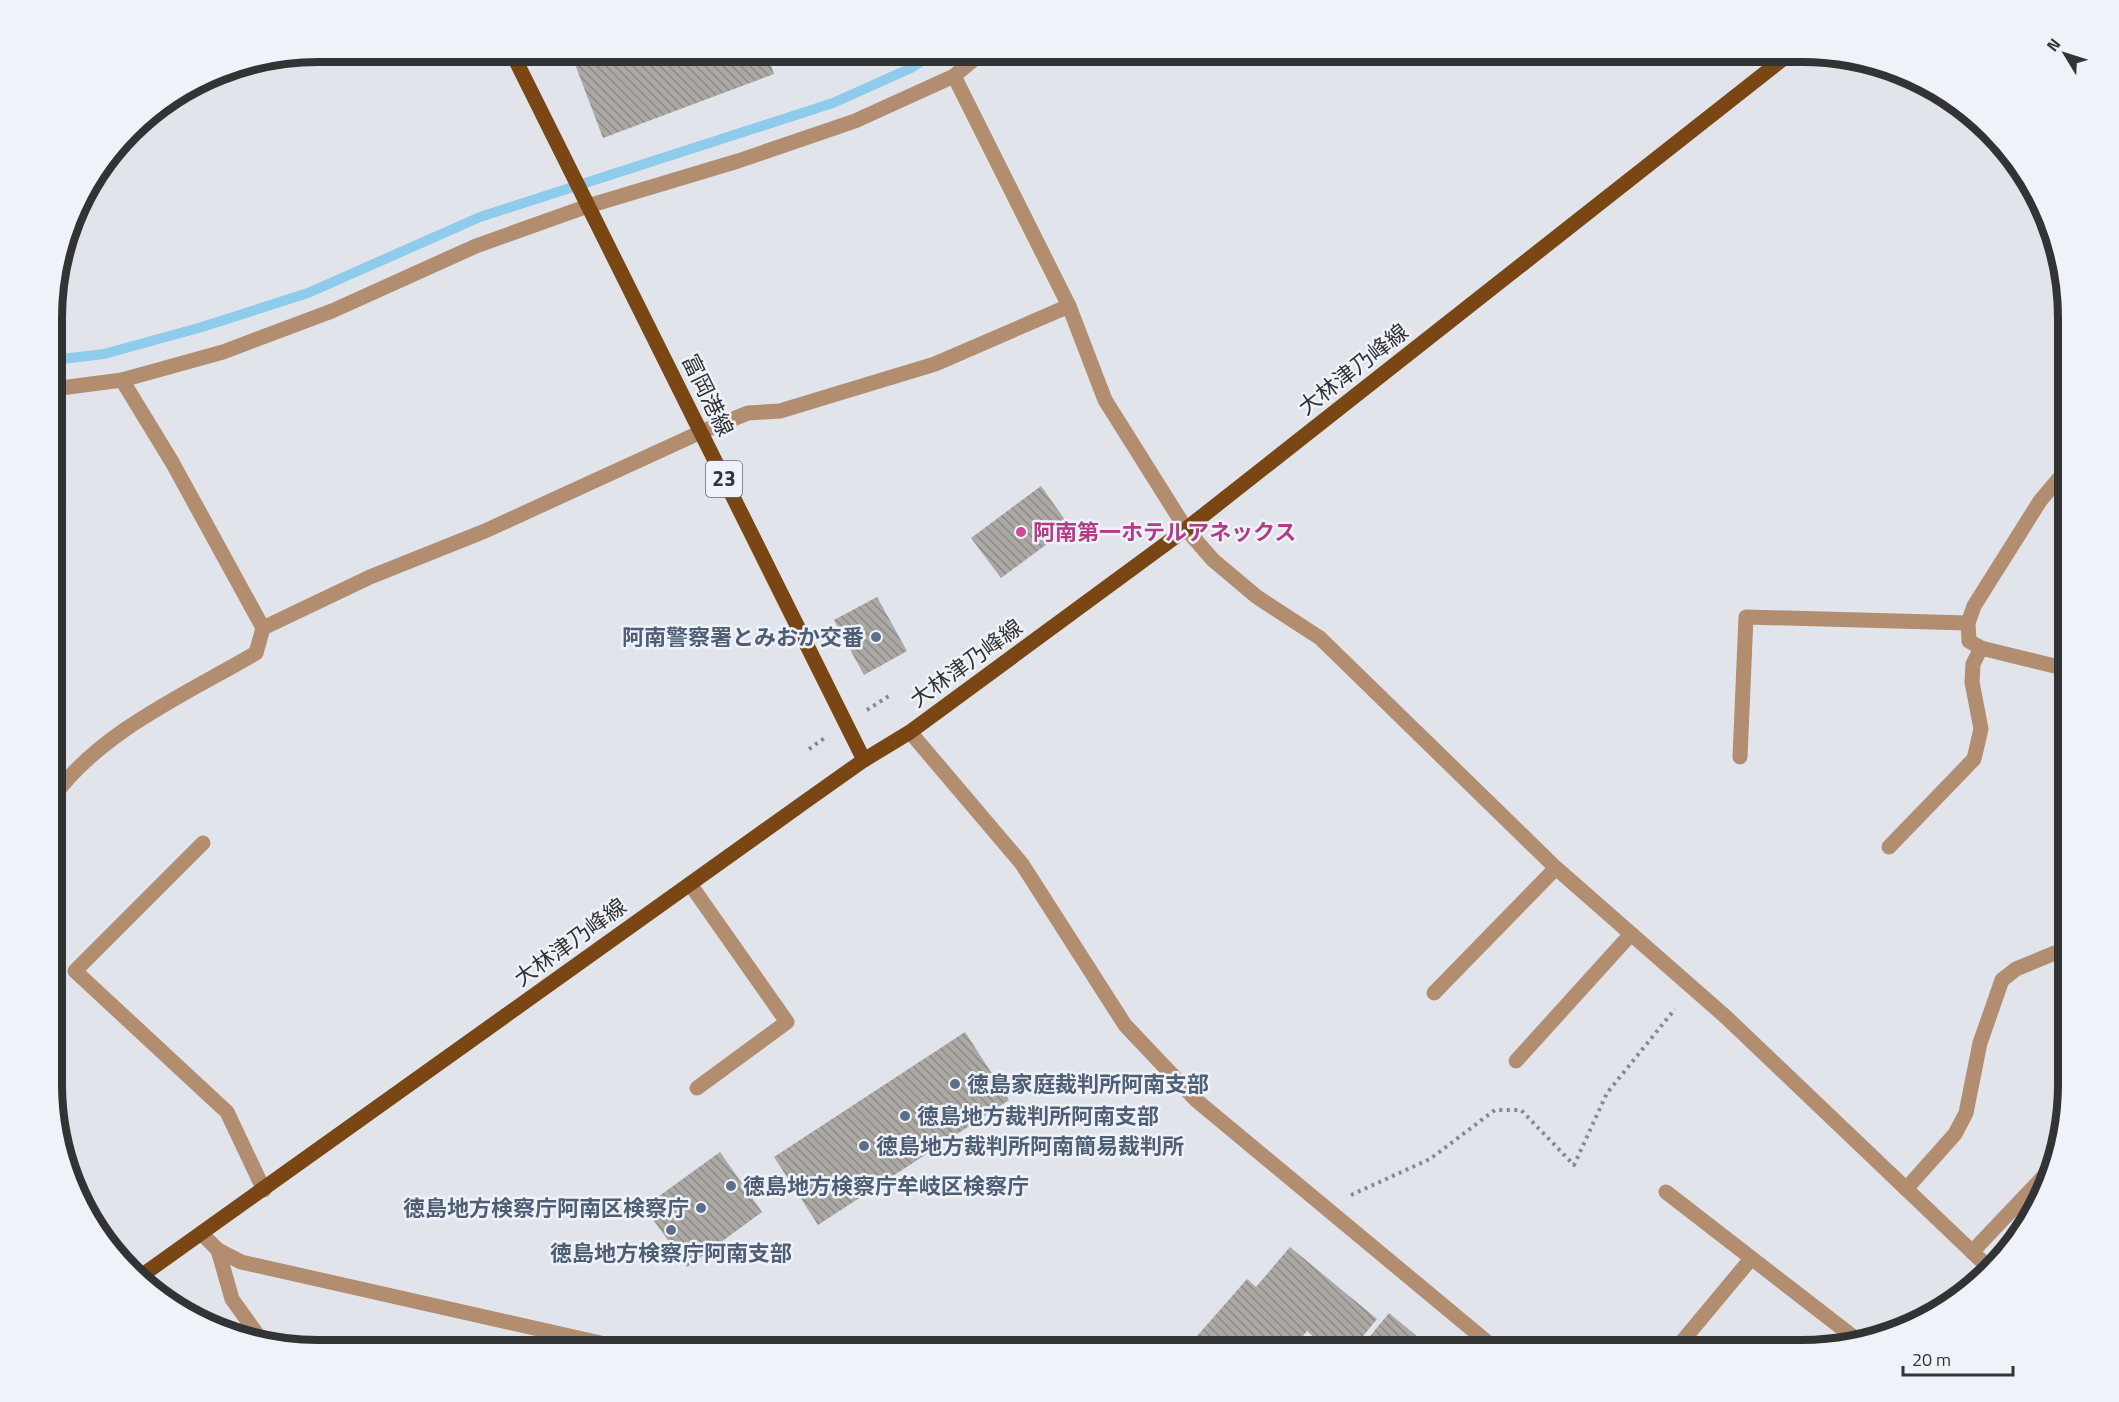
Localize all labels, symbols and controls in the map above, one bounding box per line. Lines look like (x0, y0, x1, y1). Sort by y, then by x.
north arrow (2035, 24, 2095, 84)
text: N (2040, 33, 2066, 57)
street label: 大林津乃峰線 (1291, 315, 1415, 423)
street label: 富岡港線 (673, 348, 743, 442)
road number: 23 (706, 461, 742, 497)
place label: 阿南第一ホテルアネックス (1033, 515, 1296, 549)
marker: 阿南第一ホテルアネックス (1014, 525, 1028, 539)
street label: 大林津乃峰線 (903, 610, 1029, 716)
place label: 阿南警察署とみおか交番 (622, 620, 864, 654)
marker: 阿南警察署とみおか交番 (869, 630, 883, 644)
street label: 大林津乃峰線 (507, 889, 633, 995)
place label: 徳島家庭裁判所阿南支部 (967, 1067, 1209, 1101)
marker: 徳島家庭裁判所阿南支部 (948, 1077, 962, 1091)
place label: 徳島地方裁判所阿南支部 (917, 1099, 1159, 1133)
marker: 徳島地方裁判所阿南支部 (898, 1109, 912, 1123)
place label: 徳島地方裁判所阿南簡易裁判所 (876, 1129, 1184, 1163)
marker: 徳島地方裁判所阿南簡易裁判所 (857, 1139, 871, 1153)
place label: 徳島地方検察庁牟岐区検察庁 (743, 1169, 1029, 1203)
marker: 徳島地方検察庁牟岐区検察庁 (724, 1179, 738, 1193)
place label: 徳島地方検察庁阿南区検察庁 (403, 1191, 689, 1225)
marker: 徳島地方検察庁阿南区検察庁 (694, 1201, 708, 1215)
marker: 徳島地方検察庁阿南支部 (664, 1223, 678, 1237)
place label: 徳島地方検察庁阿南支部 (550, 1236, 792, 1270)
scale bar (1903, 1339, 2012, 1377)
text: 20 m (1912, 1346, 1951, 1373)

